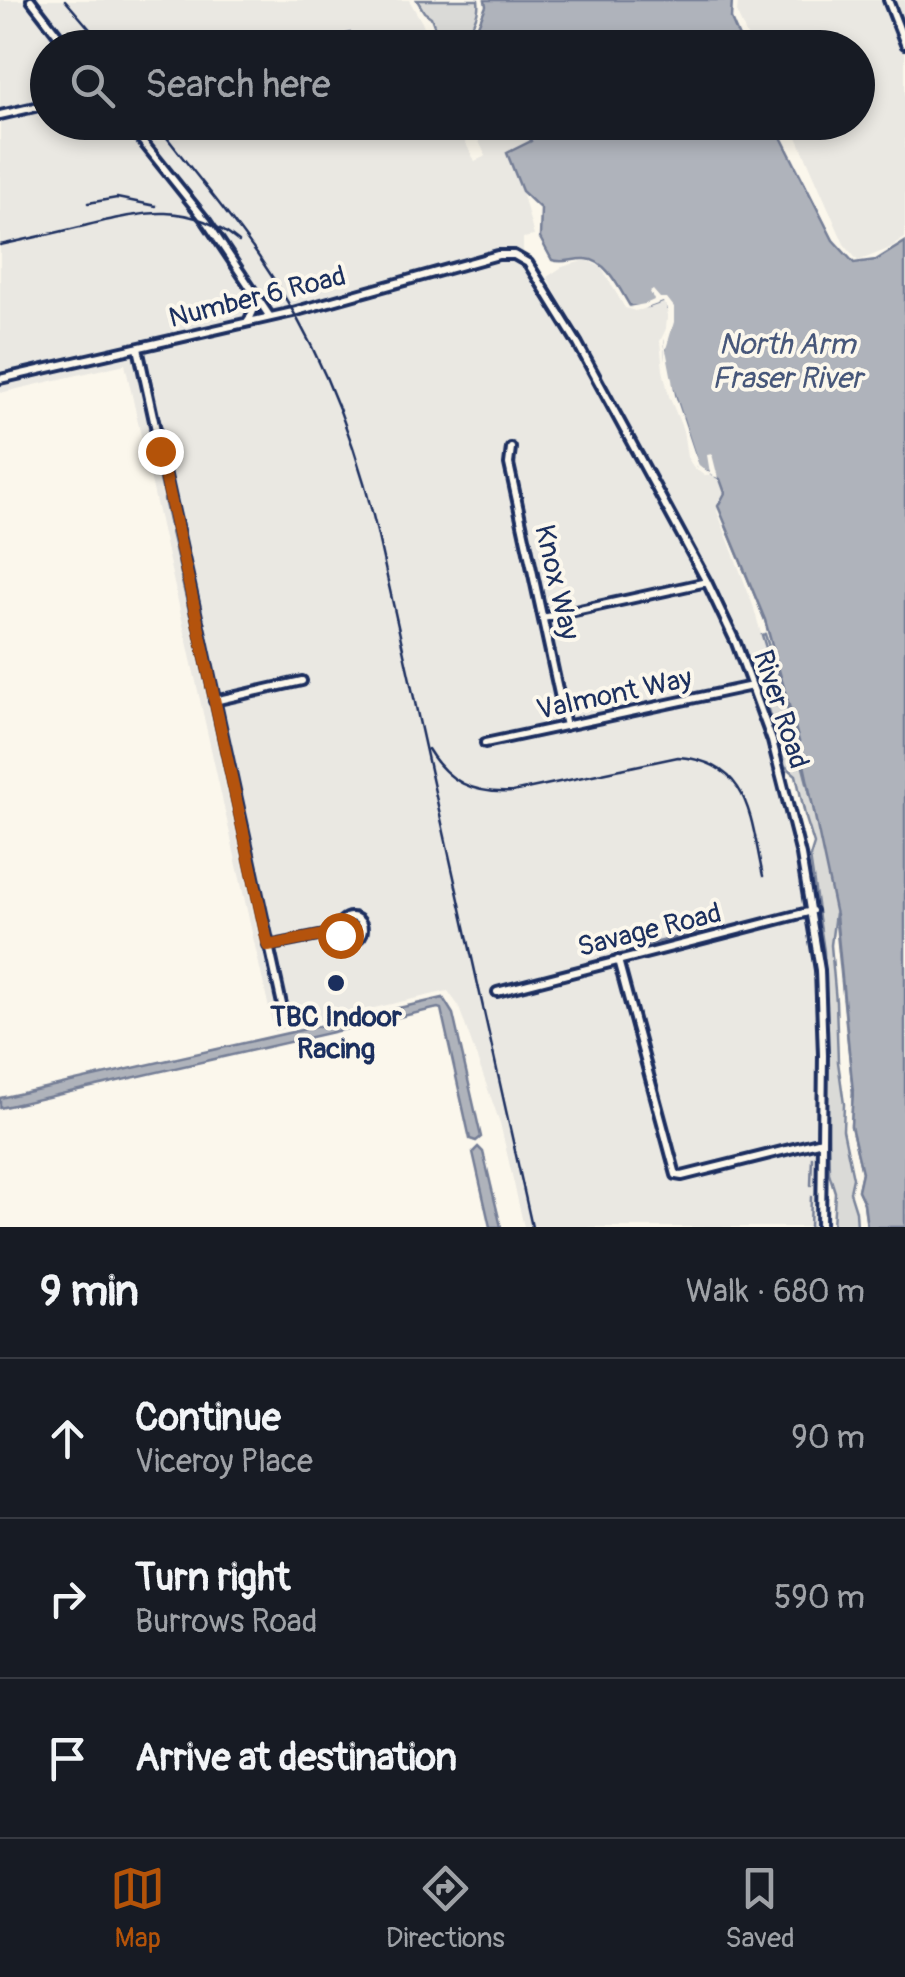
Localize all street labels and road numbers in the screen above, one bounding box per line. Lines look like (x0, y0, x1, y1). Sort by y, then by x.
street label: Number 6 Road (165, 259, 349, 336)
street label: Knox Way (526, 521, 587, 643)
street label: River Road (745, 646, 816, 773)
street label: Valmont Way (533, 661, 695, 728)
street label: Savage Road (574, 896, 725, 965)

